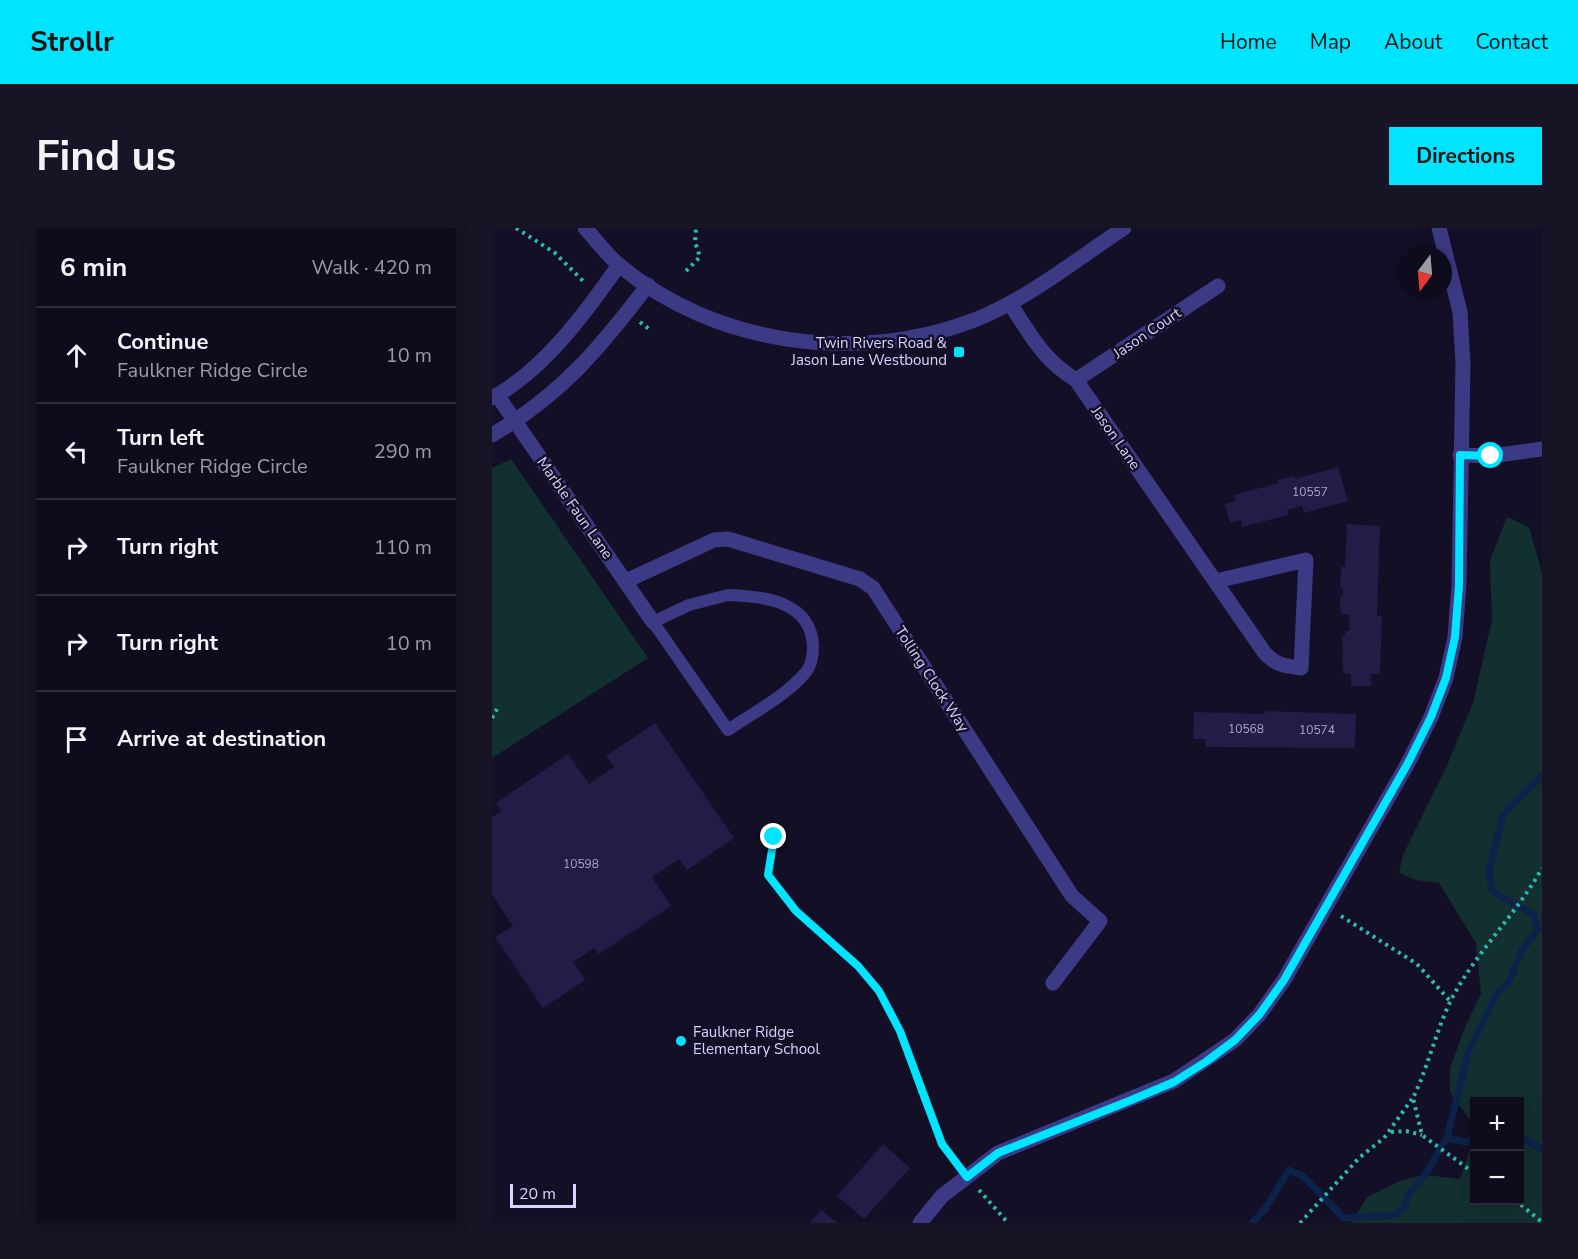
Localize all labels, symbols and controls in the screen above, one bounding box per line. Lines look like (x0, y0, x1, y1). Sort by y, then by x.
text: Strollr (30, 23, 114, 61)
text: Home (1220, 28, 1277, 56)
text: Map (1310, 28, 1351, 56)
text: About (1384, 28, 1442, 56)
text: Contact (1475, 28, 1548, 56)
button: Directions (1389, 127, 1542, 185)
text: Find us (36, 128, 176, 185)
north arrow (1398, 246, 1452, 300)
text: 6 min (60, 250, 127, 285)
text: Walk · 420 m (312, 254, 432, 281)
street label: Jason Court (1108, 302, 1186, 364)
text: Continue (117, 327, 208, 357)
place label: Twin Rivers Road & Jason Lane Westbound (790, 333, 948, 370)
icon: ahead (60, 339, 93, 372)
text: 10 m (386, 342, 432, 369)
marker: Twin Rivers Road & Jason Lane Westbound (952, 345, 966, 359)
text: Faulkner Ridge Circle (117, 357, 308, 384)
street label: Jason Lane (1086, 401, 1145, 474)
text: Turn left (117, 423, 204, 453)
icon: left (60, 435, 93, 468)
text: 290 m (374, 438, 432, 465)
route start (1477, 442, 1503, 468)
text: Faulkner Ridge Circle (117, 453, 308, 480)
street label: Marble Faun Lane (532, 453, 618, 563)
house number: 10557 (1292, 484, 1328, 500)
icon: right (60, 531, 93, 564)
text: Turn right (117, 532, 218, 562)
text: 110 m (374, 534, 432, 561)
street label: Tolling Clock Way (890, 622, 974, 736)
icon: right (60, 627, 93, 660)
text: Turn right (117, 628, 218, 658)
text: 10 m (386, 630, 432, 657)
house number: 10568 (1228, 721, 1264, 737)
house number: 10574 (1299, 722, 1335, 738)
icon: arrive (60, 723, 93, 756)
text: Arrive at destination (117, 724, 326, 754)
route end (760, 823, 786, 849)
house number: 10598 (563, 856, 599, 872)
place label: Faulkner Ridge Elementary School (693, 1022, 820, 1059)
marker: Faulkner Ridge Elementary School (674, 1034, 688, 1048)
map controls (1470, 1097, 1524, 1205)
button: + (1470, 1097, 1524, 1151)
button: − (1470, 1151, 1524, 1205)
scale bar (510, 1181, 576, 1208)
text: 20 m (519, 1183, 556, 1205)

